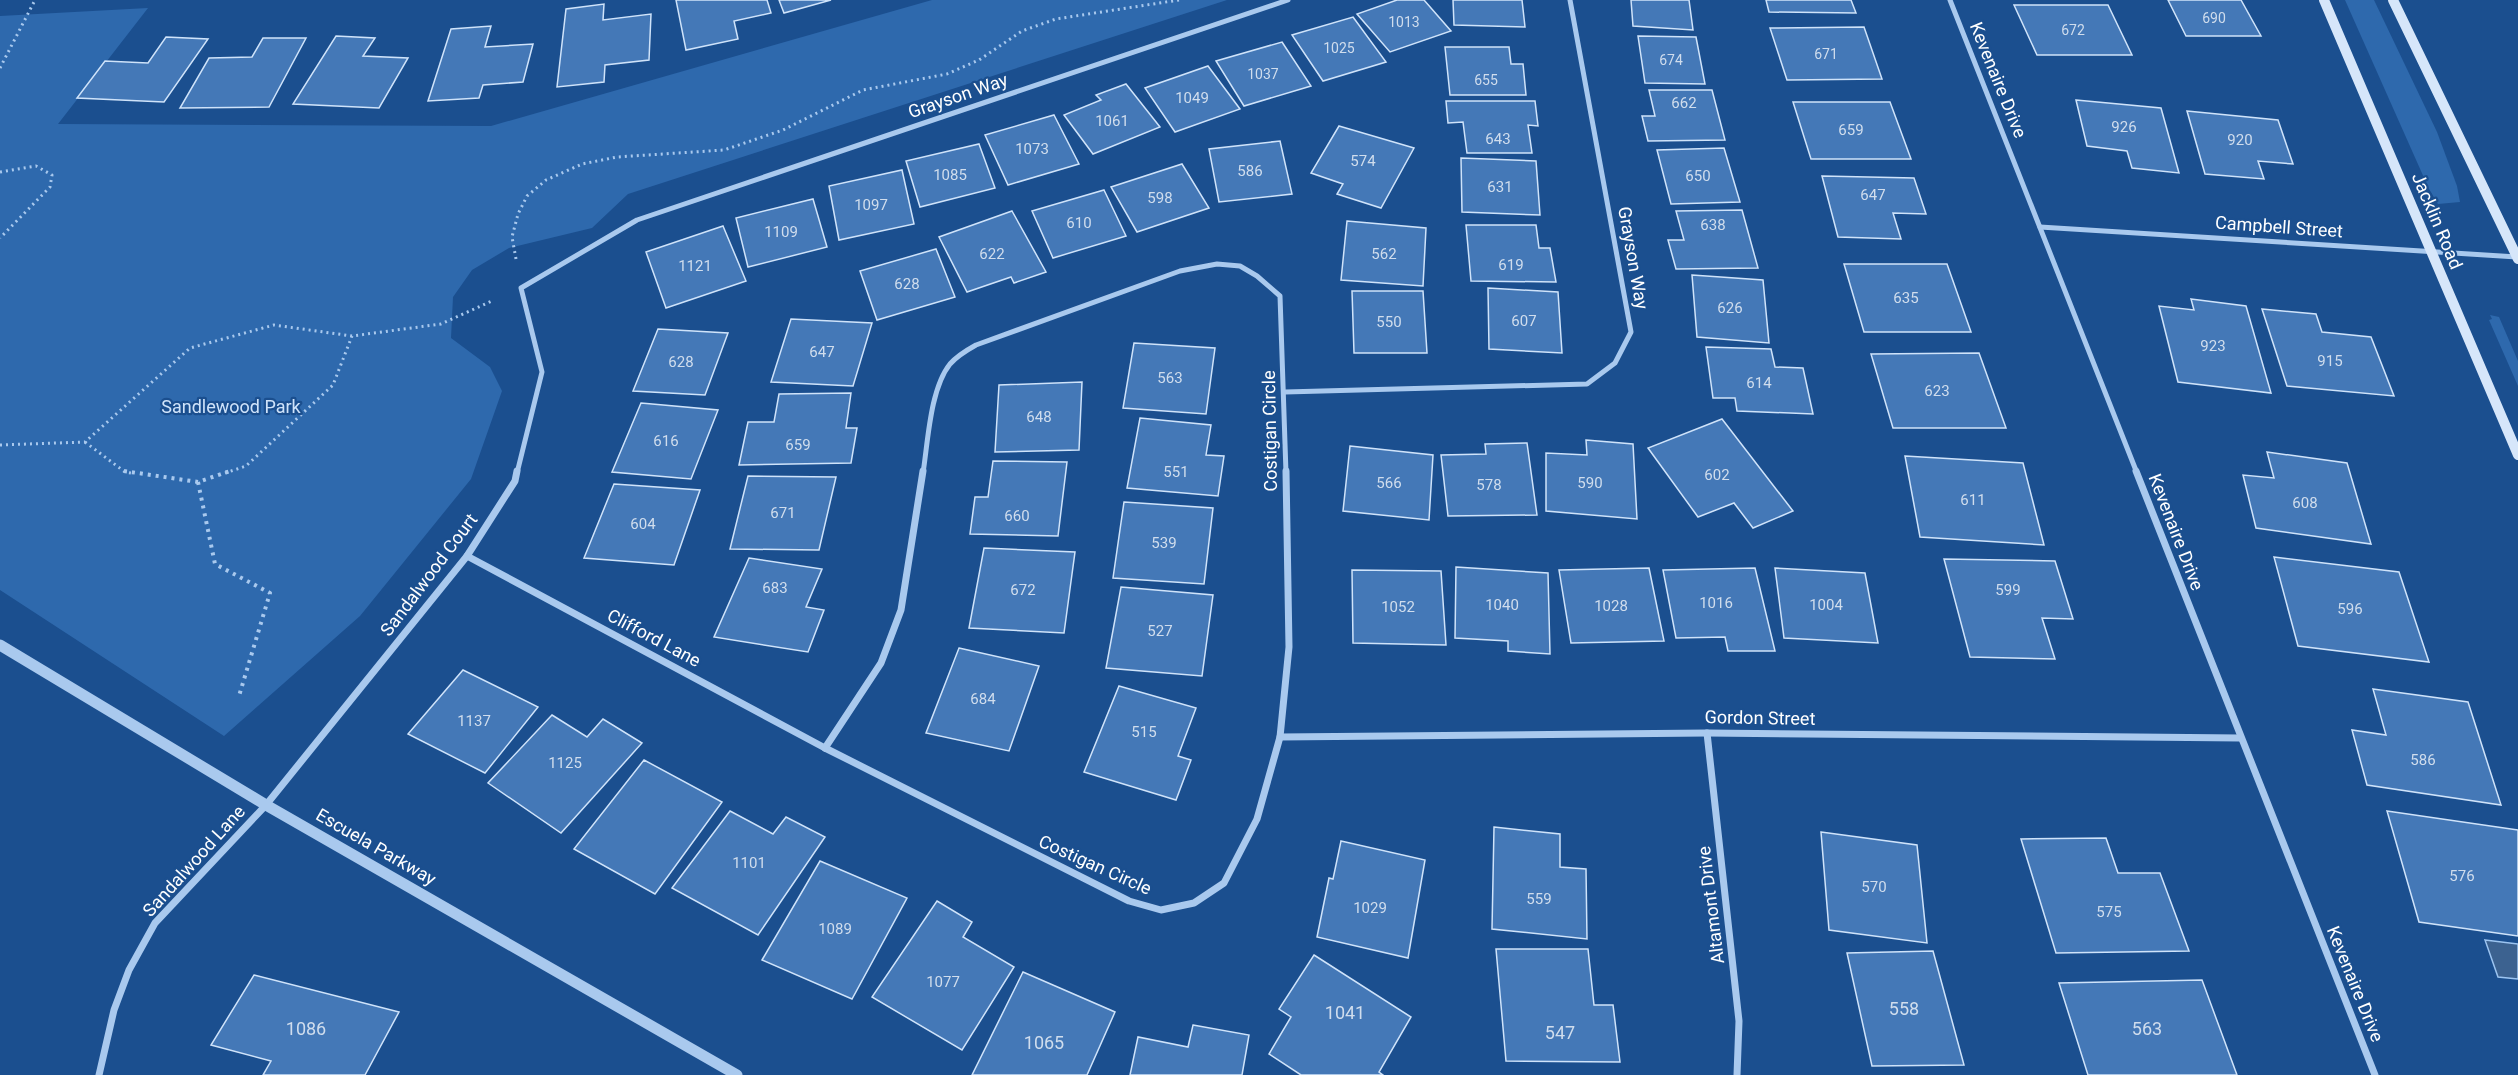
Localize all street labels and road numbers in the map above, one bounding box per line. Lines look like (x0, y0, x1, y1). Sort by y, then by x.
street label: Kevenaire Drive (1966, 19, 2031, 141)
street label: Grayson Way (905, 69, 1011, 122)
street label: Jacklin Road (2408, 169, 2467, 272)
street label: Grayson Way (1614, 205, 1653, 311)
street label: Campbell Street (2215, 212, 2344, 241)
street label: Costigan Circle (1258, 370, 1281, 492)
street label: Kevenaire Drive (2145, 471, 2208, 593)
street label: Sandalwood Court (376, 509, 482, 640)
street label: Clifford Lane (604, 604, 705, 671)
street label: Gordon Street (1704, 706, 1816, 729)
street label: Sandalwood Lane (138, 801, 249, 921)
street label: Escuela Parkway (313, 804, 440, 890)
street label: Costigan Circle (1036, 830, 1155, 899)
street label: Altamont Drive (1693, 845, 1728, 965)
street label: Kevenaire Drive (2323, 923, 2388, 1045)

